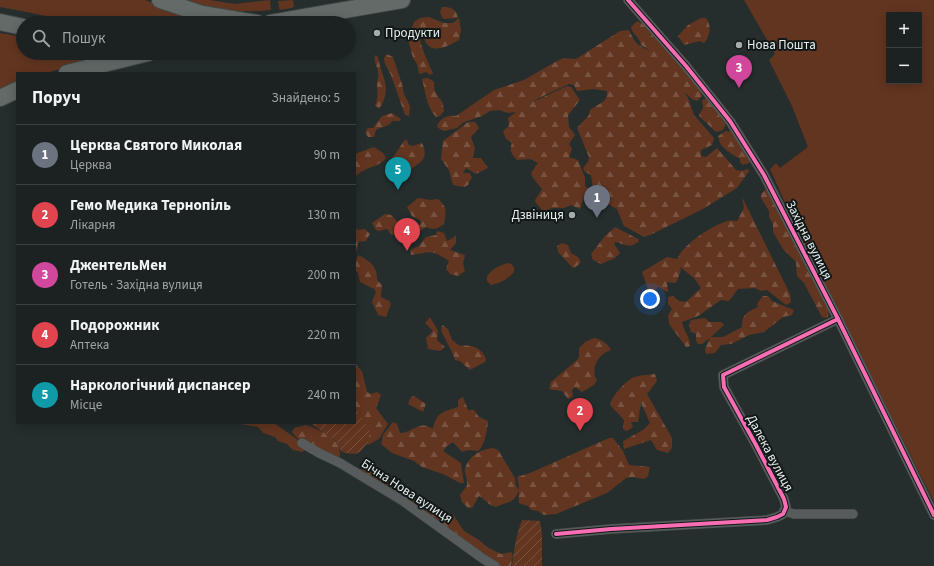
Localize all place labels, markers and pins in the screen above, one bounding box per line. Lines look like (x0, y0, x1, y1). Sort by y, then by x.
place label: Продукти (385, 24, 440, 42)
marker: Продукти (372, 28, 382, 38)
place label: Нова Пошта (747, 36, 816, 54)
marker: Нова Пошта (734, 40, 744, 50)
pin: 3 (726, 55, 752, 88)
pin: 5 (385, 157, 411, 190)
pin: 1 (584, 185, 610, 218)
place label: Дзвіниця (511, 206, 564, 224)
marker: Дзвіниця (567, 210, 577, 220)
pin: 4 (394, 218, 420, 251)
pin: 2 (567, 398, 593, 431)

